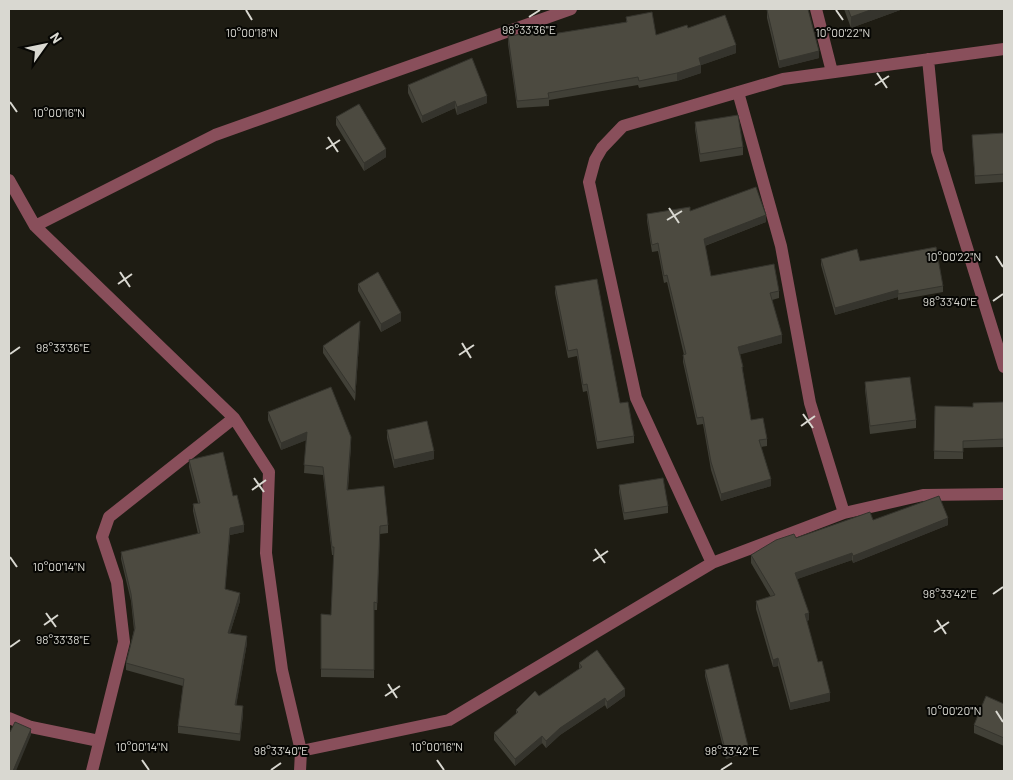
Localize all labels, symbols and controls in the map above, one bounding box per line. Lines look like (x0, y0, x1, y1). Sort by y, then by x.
north arrow (20, 20, 70, 70)
text: 98°33'36"E (502, 22, 556, 36)
text: 10°00'18"N (226, 25, 278, 39)
text: 10°00'22"N (816, 25, 870, 39)
text: N (47, 29, 66, 46)
text: 10°00'16"N (33, 105, 85, 119)
text: 10°00'22"N (927, 249, 981, 263)
text: 98°33'40"E (923, 294, 977, 308)
text: 98°33'36"E (36, 340, 90, 354)
text: 10°00'14"N (33, 559, 85, 573)
text: 98°33'42"E (923, 586, 977, 600)
text: 98°33'38"E (36, 632, 90, 646)
text: 10°00'20"N (926, 703, 982, 717)
text: 10°00'14"N (116, 739, 168, 753)
text: 10°00'16"N (411, 739, 463, 753)
text: 98°33'40"E (254, 743, 308, 757)
text: 98°33'42"E (705, 743, 759, 757)

